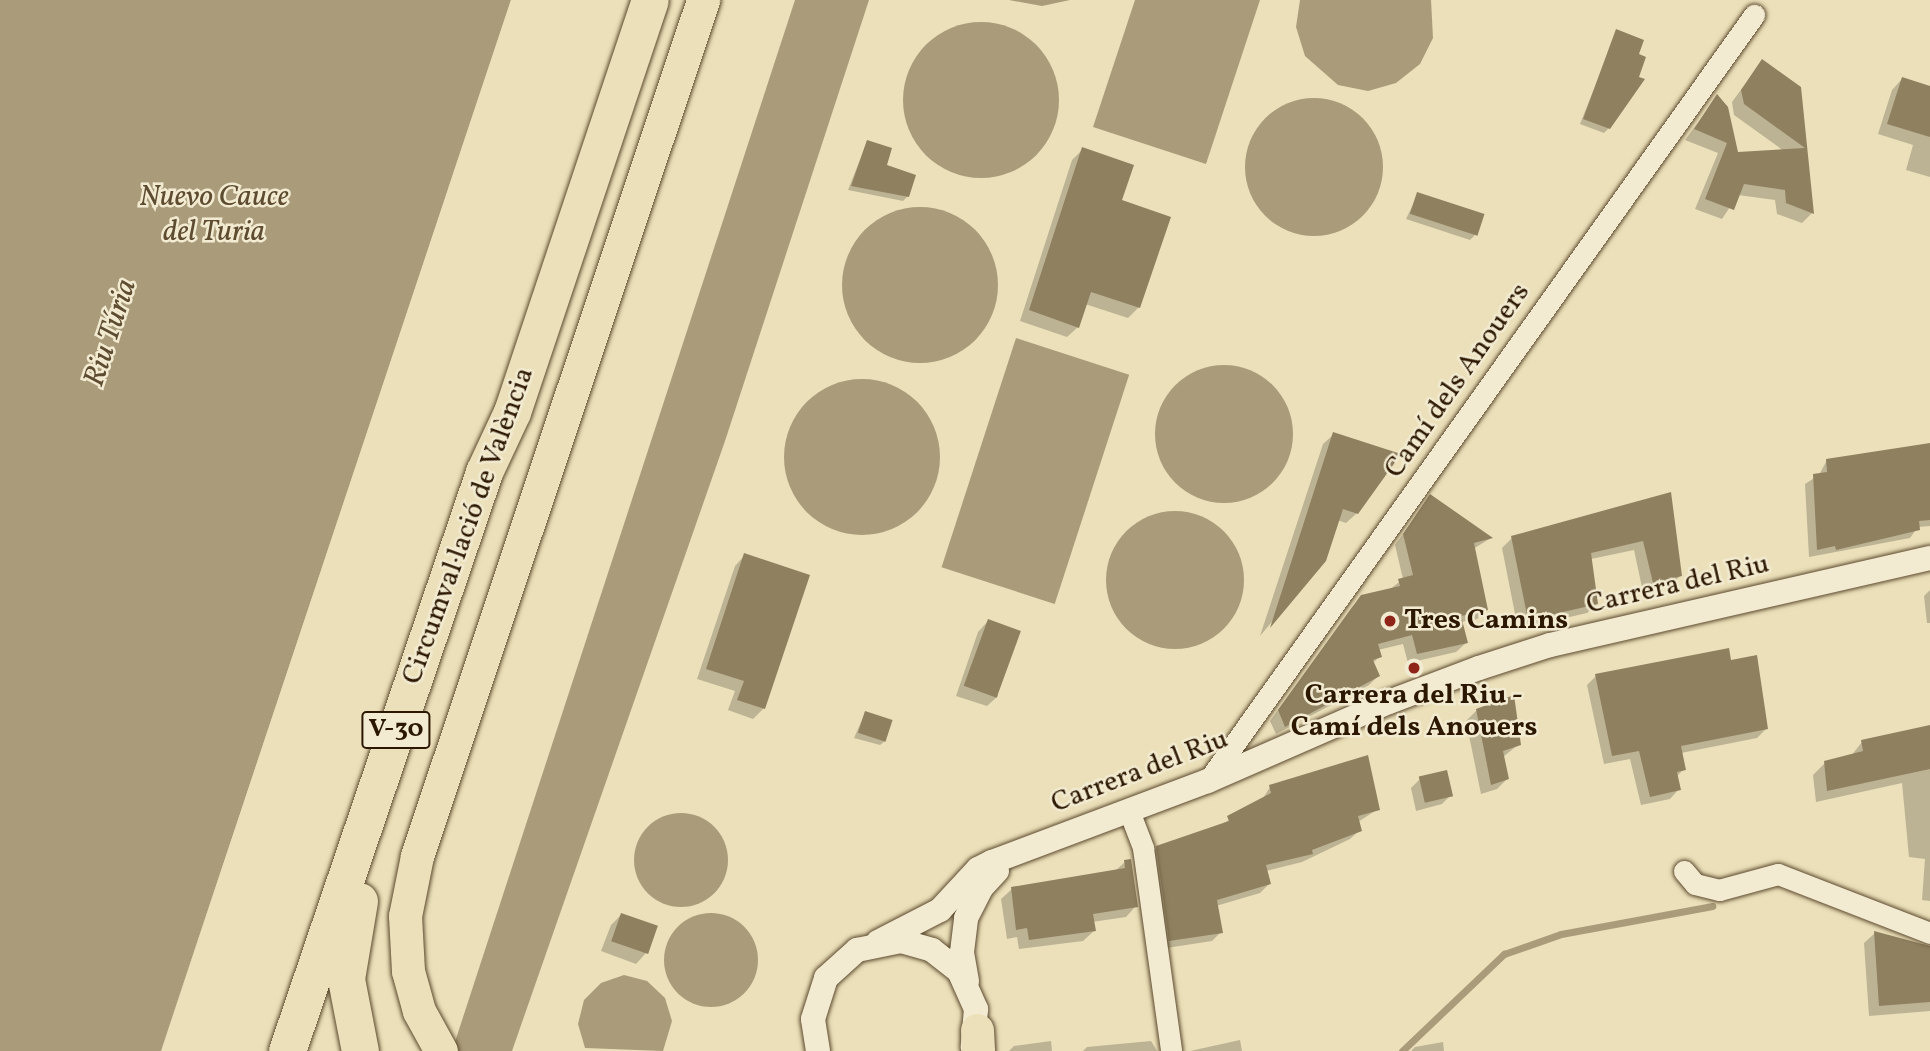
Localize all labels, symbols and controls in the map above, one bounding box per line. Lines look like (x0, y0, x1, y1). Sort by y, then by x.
water label: Nuevo Cauce del Turia (139, 179, 289, 249)
water label: Riu Túria (77, 275, 145, 391)
street label: Camí dels Anouers (1378, 277, 1538, 485)
street label: Circumval·lació de València (396, 363, 542, 689)
street label: Carrera del Riu (1583, 548, 1773, 622)
place label: Tres Camins (1404, 604, 1568, 638)
marker: Tres Camins (1382, 613, 1398, 629)
marker: Carrera del Riu - Camí dels Anouers (1406, 660, 1422, 676)
place label: Carrera del Riu - Camí dels Anouers (1291, 679, 1537, 745)
road number: V-30 (361, 708, 431, 752)
street label: Carrera del Riu (1047, 723, 1233, 821)

